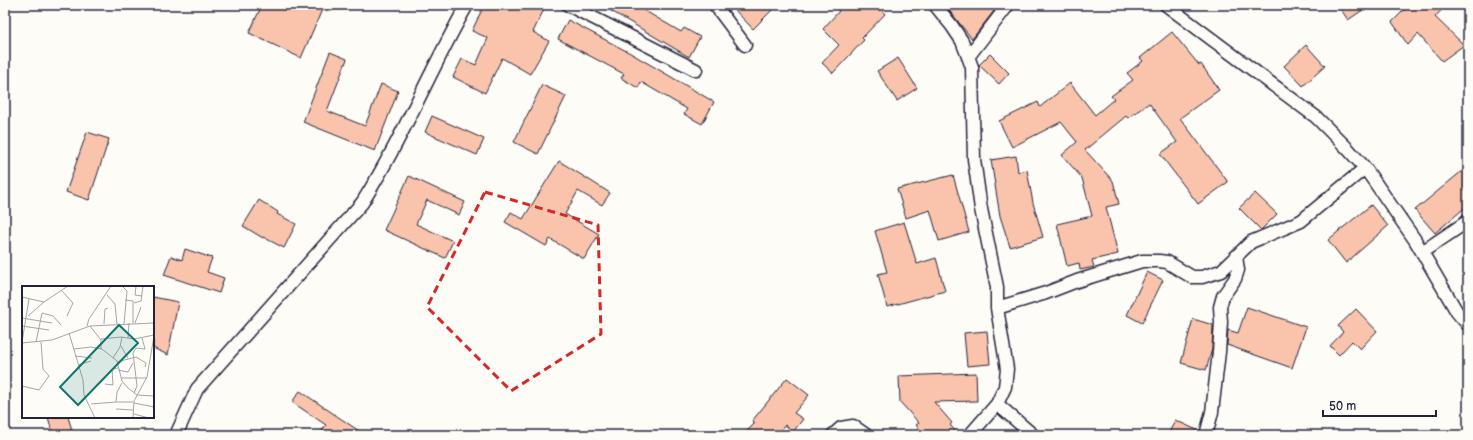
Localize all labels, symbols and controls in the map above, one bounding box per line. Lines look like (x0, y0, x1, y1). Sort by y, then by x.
inset map (22, 286, 154, 418)
scale bar (1323, 392, 1436, 418)
text: 50 m (1329, 399, 1356, 414)

